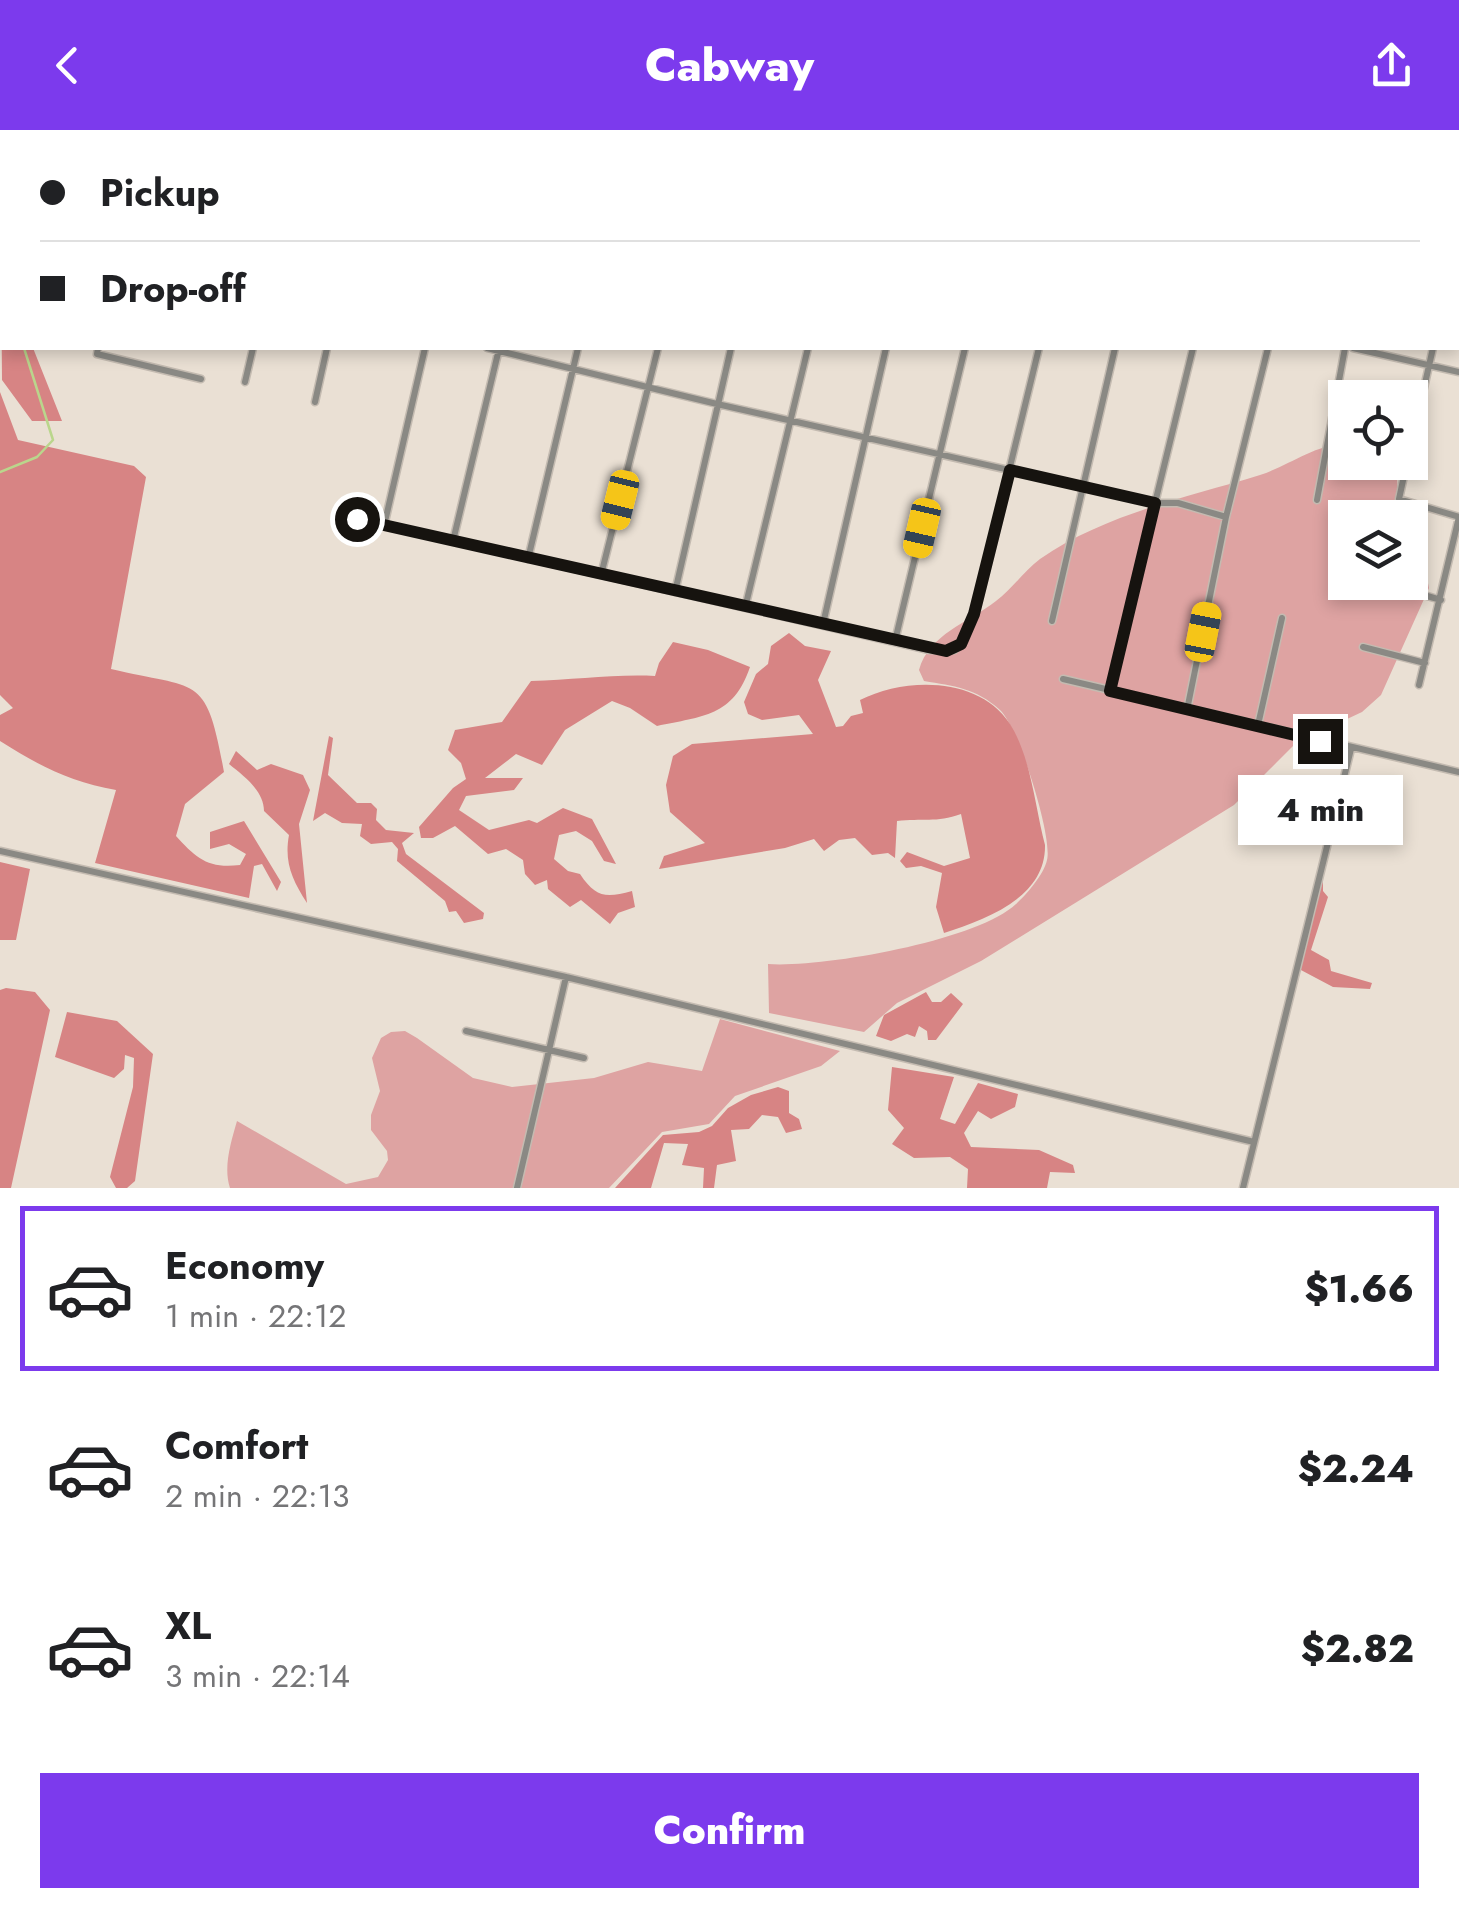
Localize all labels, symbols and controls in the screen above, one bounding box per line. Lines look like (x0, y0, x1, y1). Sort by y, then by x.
text: Cabway (645, 33, 814, 98)
icon: back (40, 38, 95, 93)
icon: share (1364, 38, 1419, 93)
text: Pickup (100, 165, 220, 220)
text: Drop-off (100, 261, 246, 316)
map controls (1328, 380, 1428, 600)
button: locate (1328, 380, 1428, 480)
car (598, 467, 642, 533)
car (901, 495, 943, 561)
route start (335, 497, 380, 542)
button: layers (1328, 500, 1428, 600)
car (1183, 600, 1223, 664)
route end (1298, 719, 1343, 764)
callout: 4 min (1238, 776, 1402, 846)
text: 4 min (1277, 787, 1364, 833)
text: Economy (165, 1238, 324, 1293)
icon: car (45, 1244, 135, 1334)
text: $1.66 (1304, 1261, 1414, 1316)
text: 1 min · 22:12 (165, 1293, 347, 1339)
text: Comfort (165, 1418, 308, 1473)
icon: car (45, 1424, 135, 1514)
text: $2.24 (1298, 1441, 1414, 1496)
text: 2 min · 22:13 (165, 1473, 350, 1519)
text: XL (165, 1598, 211, 1653)
icon: car (45, 1604, 135, 1694)
text: $2.82 (1301, 1621, 1414, 1676)
text: 3 min · 22:14 (165, 1653, 350, 1699)
button: Confirm (40, 1773, 1419, 1888)

